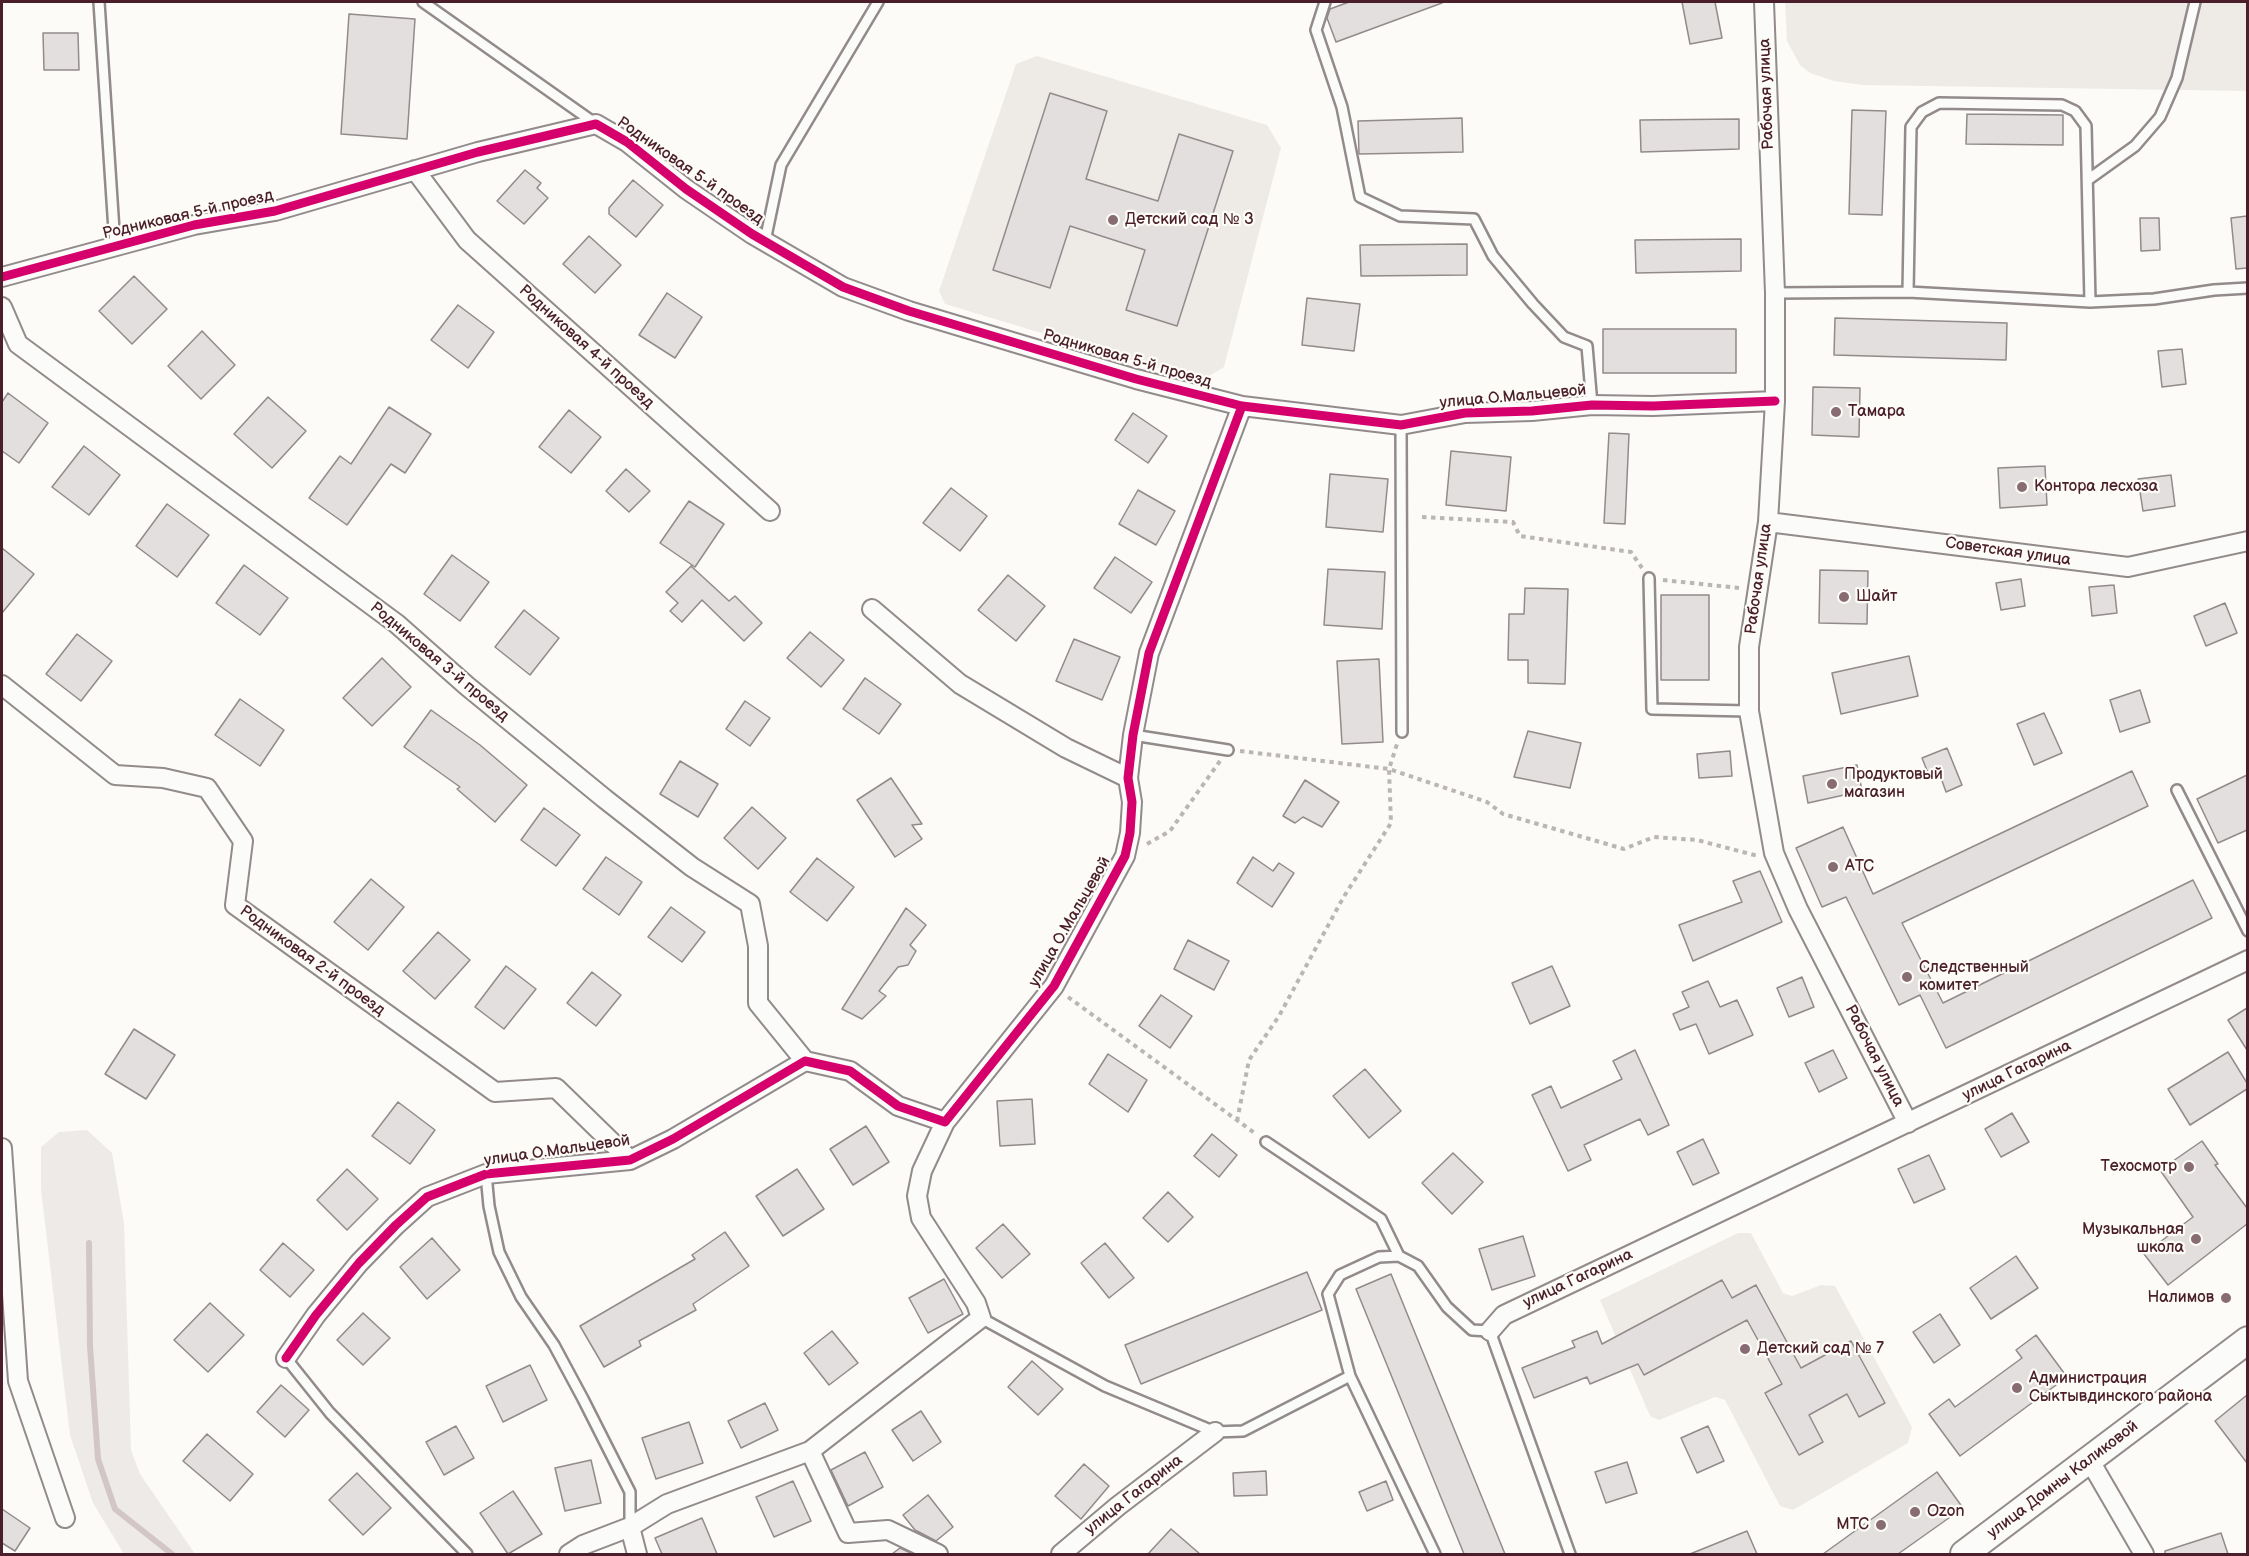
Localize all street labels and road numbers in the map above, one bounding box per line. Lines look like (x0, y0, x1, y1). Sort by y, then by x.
street label: Рабочая улица (1755, 38, 1779, 150)
street label: Родниковая 5-й проезд (613, 113, 767, 229)
street label: Родниковая 5-й проезд (101, 186, 275, 244)
street label: Родниковая 4-й проезд (514, 281, 658, 413)
street label: Родниковая 5-й проезд (1040, 326, 1214, 392)
street label: улица О.Мальцевой (1439, 381, 1587, 413)
street label: Рабочая улица (1742, 522, 1776, 636)
street label: Советская улица (1944, 534, 2072, 570)
street label: Родниковая 3-й проезд (366, 598, 512, 726)
street label: улица О.Мальцевой (1025, 853, 1115, 991)
street label: Родниковая 2-й проезд (236, 902, 388, 1020)
street label: Рабочая улица (1840, 1002, 1908, 1110)
street label: улица Гагарина (1959, 1036, 2075, 1106)
street label: улица О.Мальцевой (483, 1131, 631, 1171)
street label: улица Гагарина (1520, 1245, 1636, 1313)
street label: улица Домны Каликовой (1984, 1417, 2142, 1543)
street label: улица Гагарина (1081, 1451, 1187, 1539)

